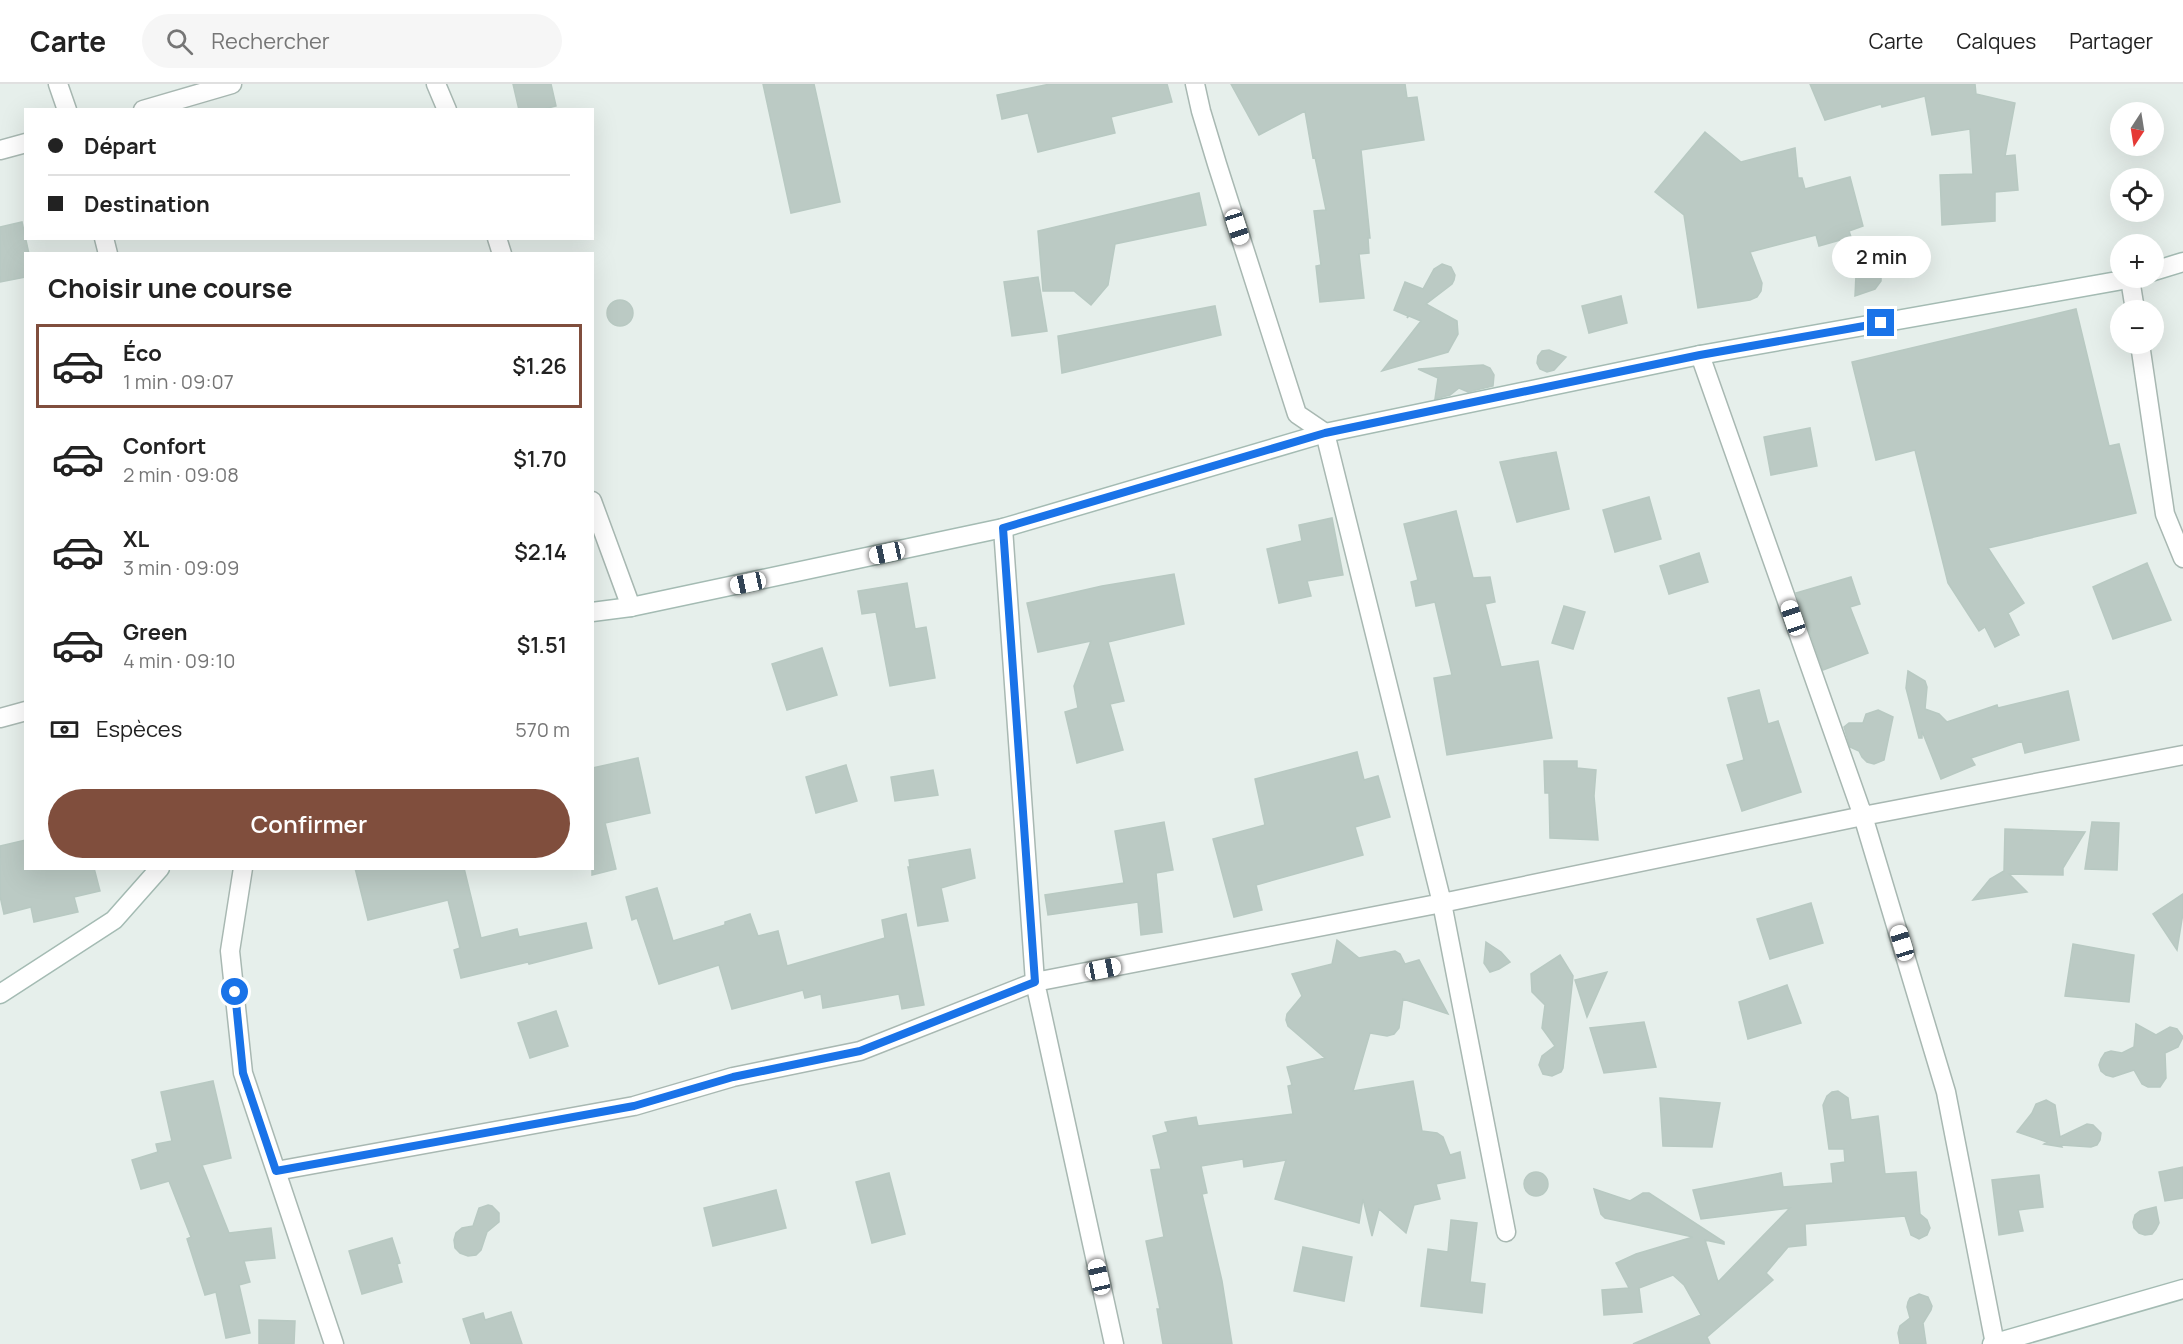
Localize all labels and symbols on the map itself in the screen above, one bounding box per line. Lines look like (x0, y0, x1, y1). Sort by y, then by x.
north arrow (2110, 102, 2164, 156)
car (1223, 207, 1251, 247)
callout: 2 min (1832, 236, 1930, 278)
route end (1867, 309, 1894, 336)
car (868, 540, 906, 566)
car (729, 570, 767, 596)
car (1779, 598, 1807, 638)
car (1888, 923, 1916, 963)
car (1084, 957, 1122, 981)
route start (221, 978, 248, 1005)
car (1086, 1257, 1112, 1297)

